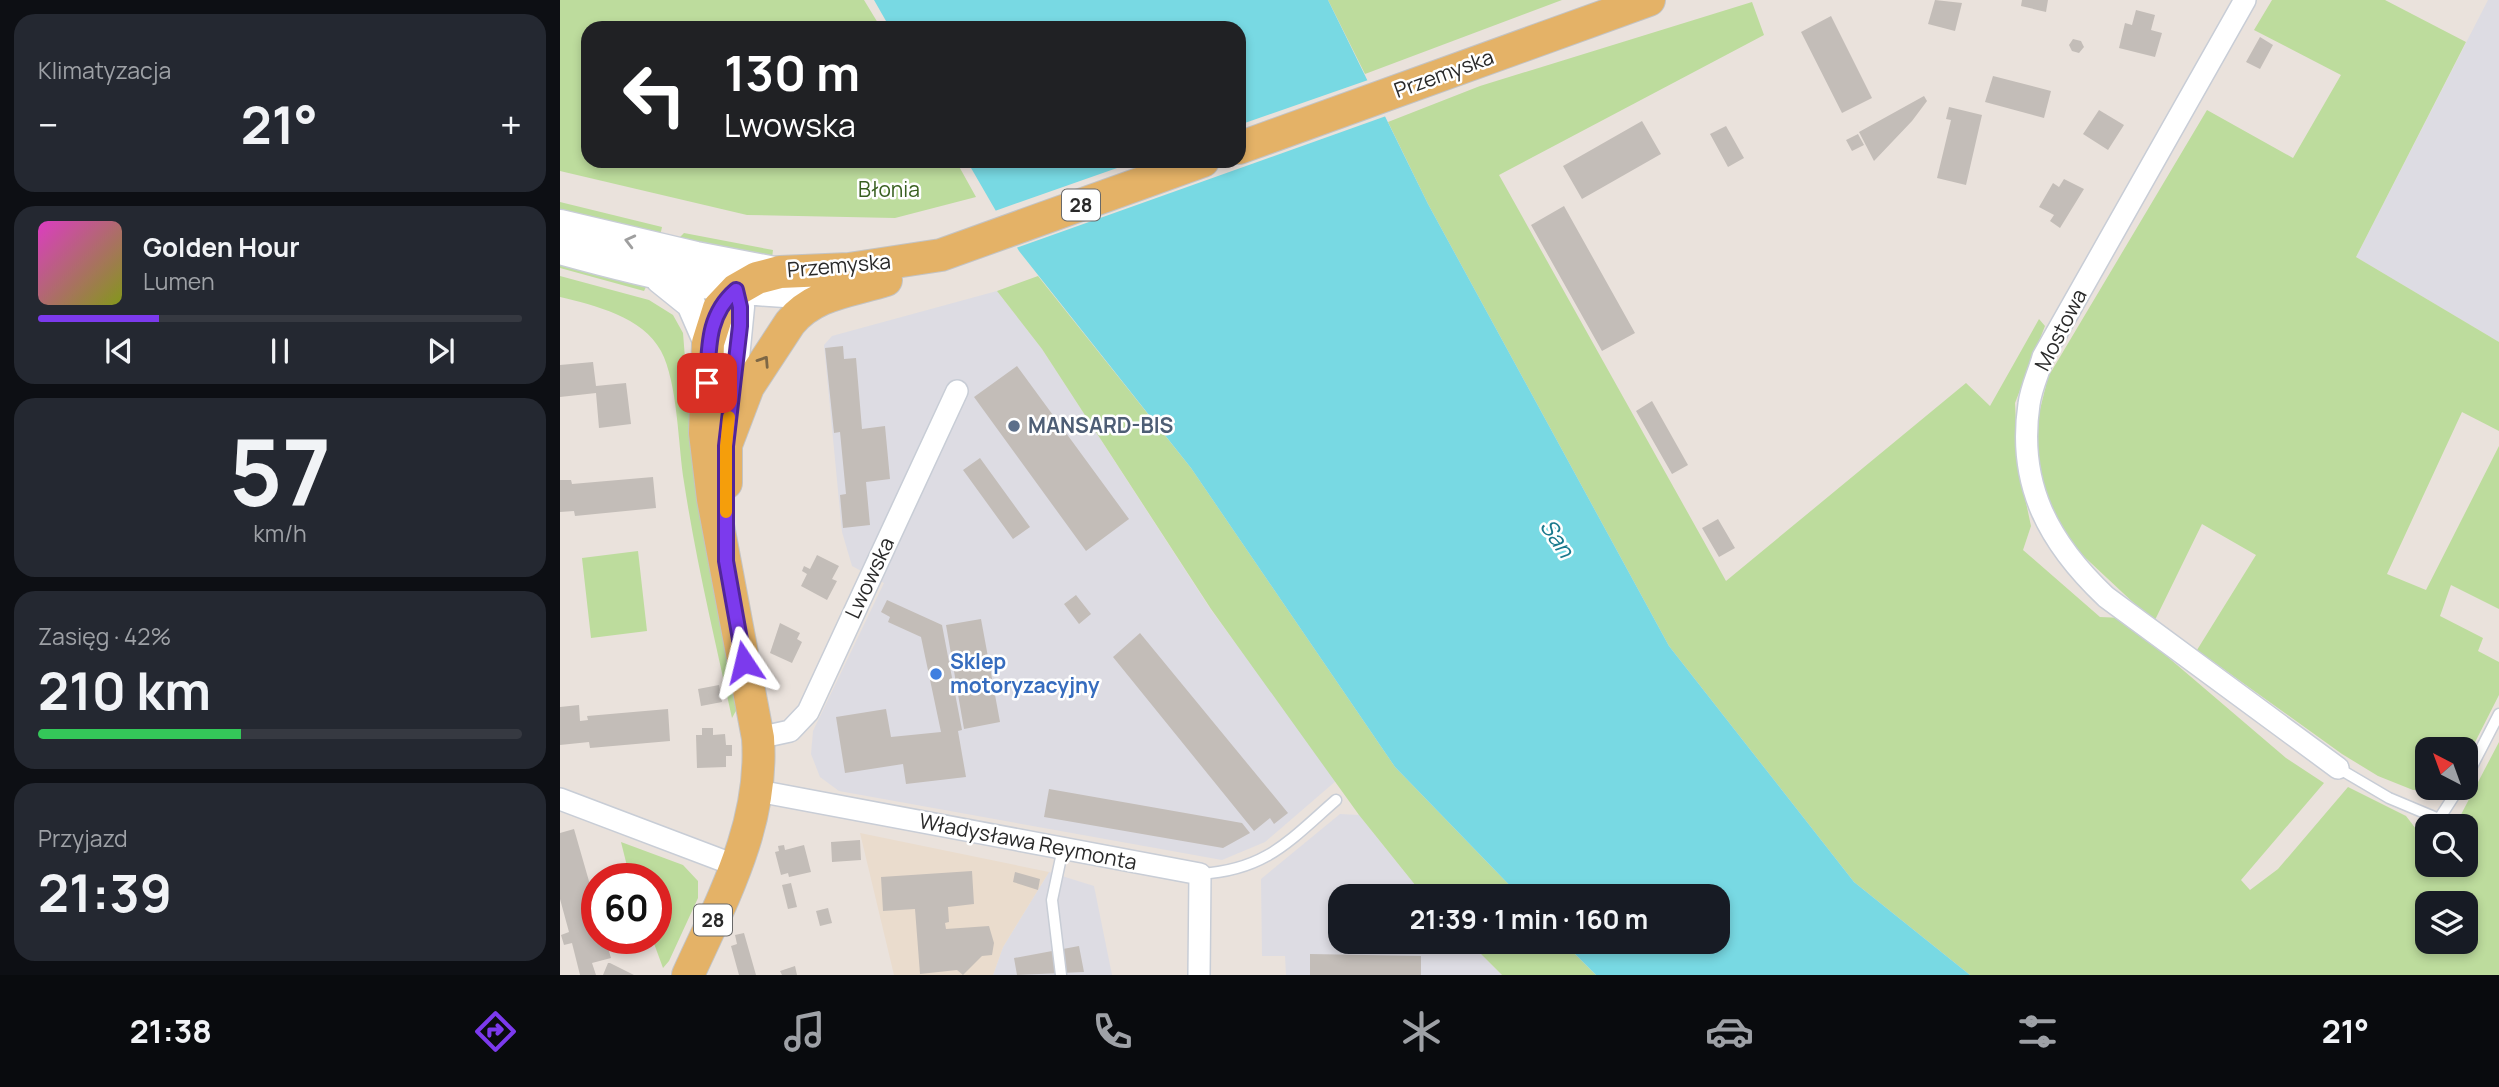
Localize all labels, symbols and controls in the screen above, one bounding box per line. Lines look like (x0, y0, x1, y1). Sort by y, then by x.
text: 130 m (724, 39, 860, 106)
street label: Przemyska (1390, 42, 1497, 104)
icon: left (609, 49, 700, 140)
text: Klimatyzacja (38, 54, 171, 86)
text: 21° (241, 89, 318, 160)
text: − (38, 98, 59, 150)
text: + (500, 98, 522, 150)
text: Lwowska (724, 103, 856, 147)
park label: Błonia (858, 175, 920, 203)
road number: 28 (1062, 190, 1100, 220)
text: Golden Hour (143, 229, 300, 265)
one-way arrow (624, 235, 636, 249)
street label: Przemyska (786, 247, 892, 283)
text: Lumen (143, 265, 215, 297)
street label: Mostowa (2028, 284, 2093, 375)
icon: previous (100, 332, 138, 370)
icon: pause (261, 332, 299, 370)
icon: next (422, 332, 460, 370)
pin (677, 353, 737, 413)
one-way arrow (755, 356, 768, 369)
icon: arrive (688, 364, 726, 402)
text: 57 (229, 409, 331, 533)
place label: MANSARD-BIS (1028, 411, 1173, 439)
marker: MANSARD-BIS (1006, 418, 1022, 434)
water label: San (1533, 512, 1583, 564)
text: km/h (253, 517, 307, 549)
street label: Lwowska (838, 532, 900, 623)
text: Zasięg · 42% (38, 620, 171, 652)
position arrow (707, 625, 781, 699)
place label: Sklep motoryzacyjny (950, 647, 1100, 699)
text: 210 km (38, 655, 211, 726)
marker: Sklep motoryzacyjny (928, 666, 944, 682)
north arrow (2415, 737, 2478, 800)
map controls (2415, 737, 2478, 954)
street label: Władysława Reymonta (917, 806, 1139, 876)
button: search (2415, 814, 2478, 877)
text: Przyjazd (38, 822, 128, 854)
text: 21:39 (38, 857, 172, 928)
speed limit sign: 60 (581, 863, 672, 954)
button: layers (2415, 891, 2478, 954)
text: 21:39 · 1 min · 160 m (1410, 901, 1648, 937)
road number: 28 (694, 904, 732, 936)
icon: directions (471, 1007, 520, 1056)
icon: music (780, 1007, 829, 1056)
icon: phone (1088, 1007, 1137, 1056)
icon: climate (1397, 1007, 1446, 1056)
icon: car (1705, 1007, 1754, 1056)
icon: filters (2013, 1007, 2062, 1056)
text: 21:38 (130, 1009, 212, 1053)
text: 21° (2322, 1009, 2369, 1053)

